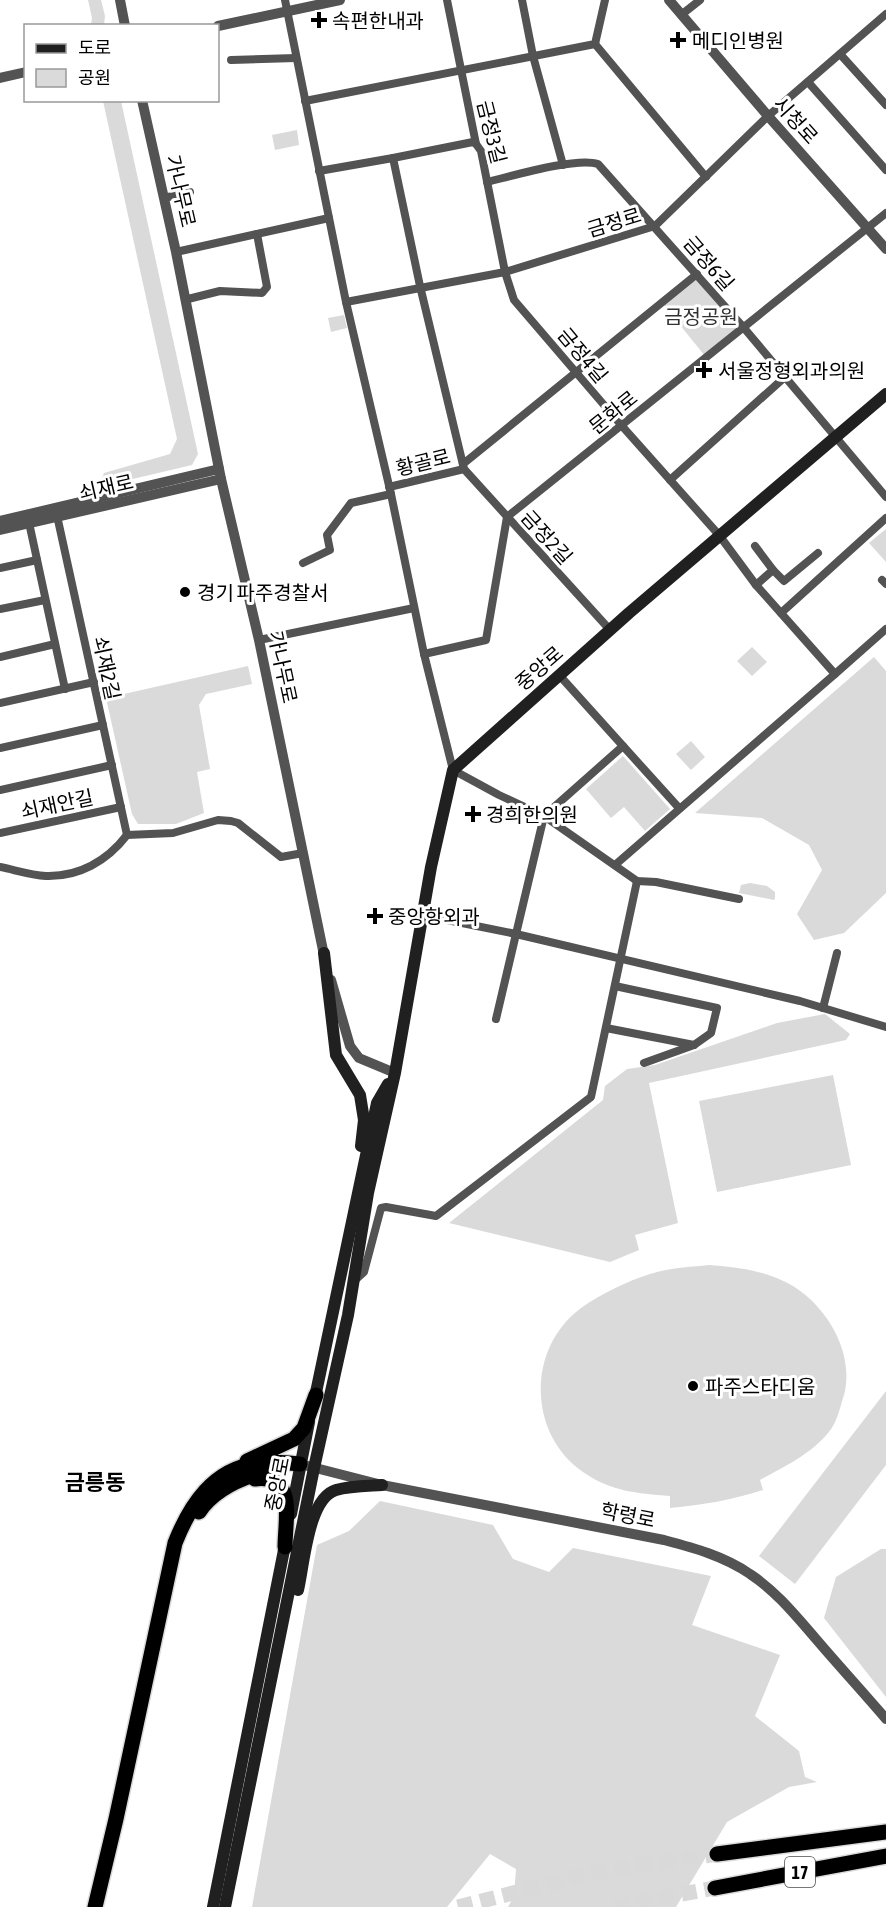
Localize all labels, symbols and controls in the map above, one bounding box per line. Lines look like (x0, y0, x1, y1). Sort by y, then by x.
place label: 속편한내과 (332, 9, 424, 32)
marker: 속편한내과 (310, 11, 328, 29)
legend (24, 24, 219, 102)
place label: 메디인병원 (692, 29, 784, 52)
marker: 메디인병원 (669, 31, 687, 49)
text: 도로 (78, 37, 111, 58)
text: 공원 (78, 67, 111, 88)
street label: 시청로 (769, 92, 823, 148)
street label: 금정3길 (473, 98, 511, 166)
street label: 가나무로 (162, 153, 200, 229)
street label: 금정로 (584, 203, 644, 241)
street label: 금정6길 (679, 231, 739, 295)
park label: 금정공원 (664, 305, 738, 328)
street label: 금정4길 (553, 323, 613, 387)
place label: 서울정형외과의원 (718, 359, 865, 382)
marker: 서울정형외과의원 (695, 361, 713, 379)
street label: 문화로 (584, 386, 642, 438)
street label: 황골로 (393, 444, 453, 480)
street label: 쇠재로 (77, 470, 135, 504)
street label: 금정2길 (517, 505, 577, 569)
place label: 경기 파주경찰서 (197, 581, 329, 604)
marker: 경기 파주경찰서 (178, 585, 192, 599)
street label: 가나무로 (264, 629, 302, 705)
street label: 쇠재2길 (89, 634, 125, 702)
street label: 중앙로 (511, 641, 567, 695)
street label: 쇠재안길 (19, 785, 95, 823)
place label: 경희한의원 (486, 803, 578, 826)
marker: 경희한의원 (464, 805, 482, 823)
place label: 중앙항외과 (388, 905, 480, 928)
marker: 중앙항외과 (366, 907, 384, 925)
place label: 파주스타디움 (705, 1375, 815, 1398)
marker: 파주스타디움 (686, 1379, 700, 1393)
street label: 중앙로 (260, 1455, 294, 1513)
district label: 금릉동 (65, 1469, 125, 1495)
street label: 학령로 (599, 1498, 657, 1532)
road number: 17 (785, 1857, 815, 1887)

